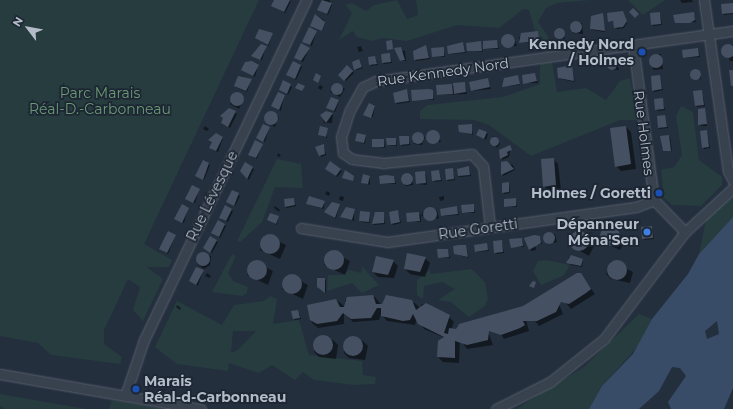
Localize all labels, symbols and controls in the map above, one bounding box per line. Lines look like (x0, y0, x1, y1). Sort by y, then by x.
north arrow (8, 8, 48, 48)
text: N (10, 14, 26, 29)
place label: Kennedy Nord / Holmes (529, 36, 634, 68)
marker: Kennedy Nord / Holmes (637, 47, 647, 57)
street label: Rue Kennedy Nord (376, 54, 510, 90)
park label: Parc Marais Réal-D.-Carbonneau (29, 85, 171, 118)
street label: Rue Holmes (630, 89, 658, 177)
street label: Rue Lévesque (183, 148, 241, 244)
place label: Holmes / Goretti (531, 185, 651, 201)
marker: Holmes / Goretti (654, 188, 664, 198)
street label: Rue Goretti (437, 215, 519, 243)
place label: Dépanneur Ména'Sen (557, 216, 639, 248)
marker: Dépanneur Ména'Sen (642, 227, 652, 237)
place label: Marais Réal-d-Carbonneau (144, 373, 286, 406)
marker: Marais Réal-d-Carbonneau (131, 384, 141, 394)

